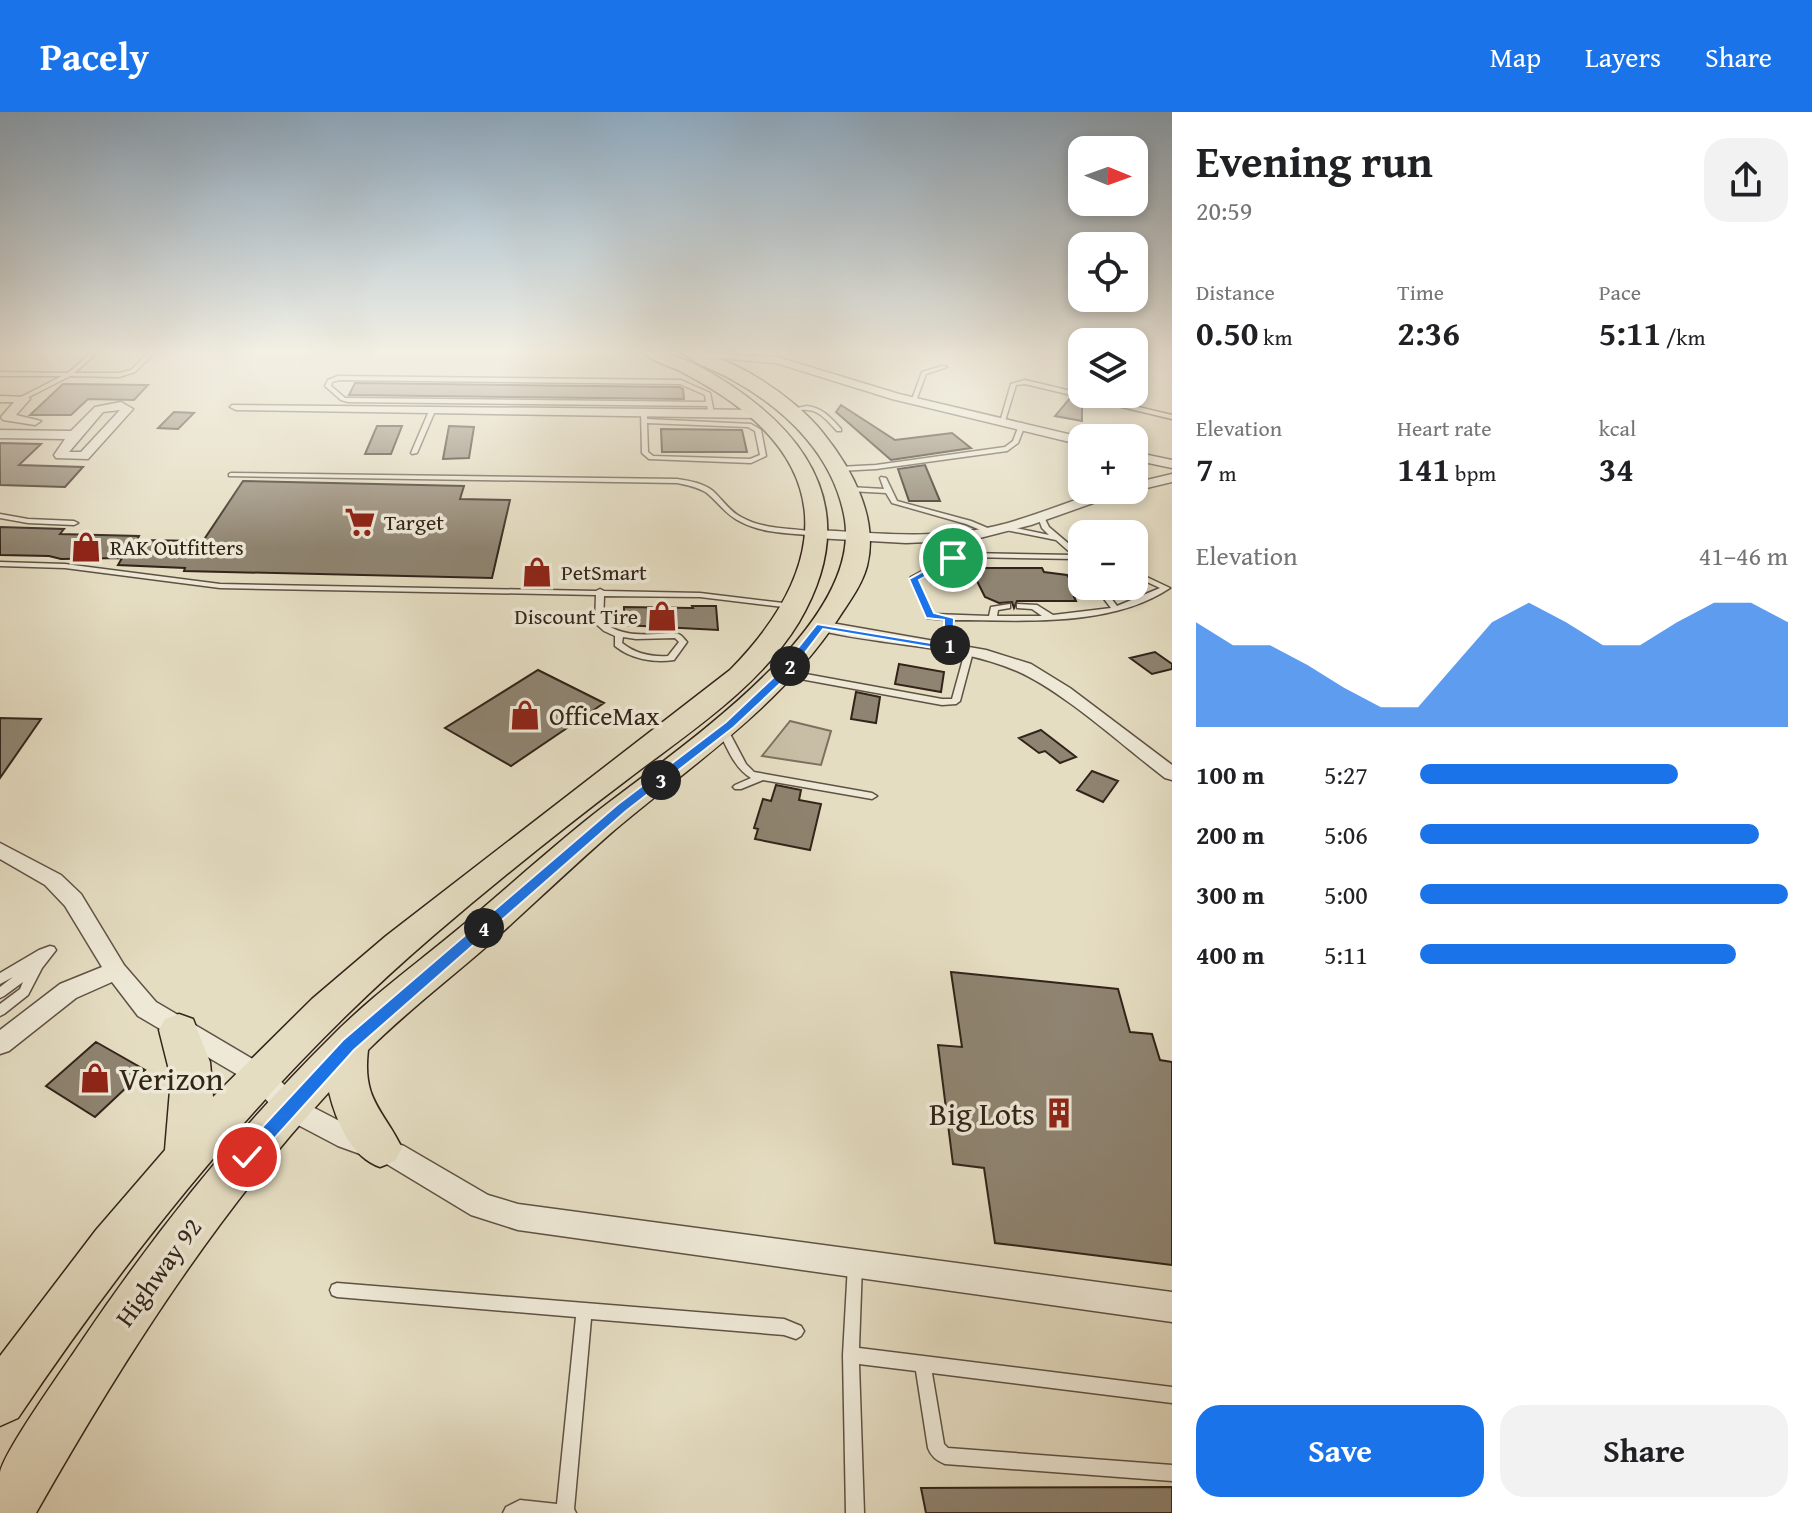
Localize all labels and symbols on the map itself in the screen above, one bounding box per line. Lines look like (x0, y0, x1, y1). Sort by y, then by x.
north arrow (1068, 136, 1148, 216)
supermarket icon: Target (343, 505, 377, 539)
place label: Target (384, 506, 444, 538)
pin (919, 524, 987, 592)
shop icon: RAK Outfitters (69, 530, 103, 564)
place label: RAK Outfitters (110, 531, 244, 563)
shop icon: PetSmart (520, 555, 554, 589)
place label: PetSmart (561, 556, 647, 588)
shop icon: Discount Tire (645, 599, 679, 633)
place label: Discount Tire (514, 600, 638, 632)
pin: 1 (930, 625, 970, 665)
pin: 2 (770, 646, 810, 686)
place label: OfficeMax (549, 696, 660, 735)
shop icon: OfficeMax (508, 698, 542, 732)
pin: 3 (641, 760, 681, 800)
pin: 4 (464, 908, 504, 948)
place label: Verizon (119, 1055, 224, 1102)
shop icon: Verizon (78, 1061, 112, 1095)
place label: Big Lots (929, 1090, 1035, 1137)
building icon: Big Lots (1042, 1096, 1076, 1130)
pin (213, 1123, 281, 1191)
street label: Highway 92 (105, 1210, 211, 1334)

